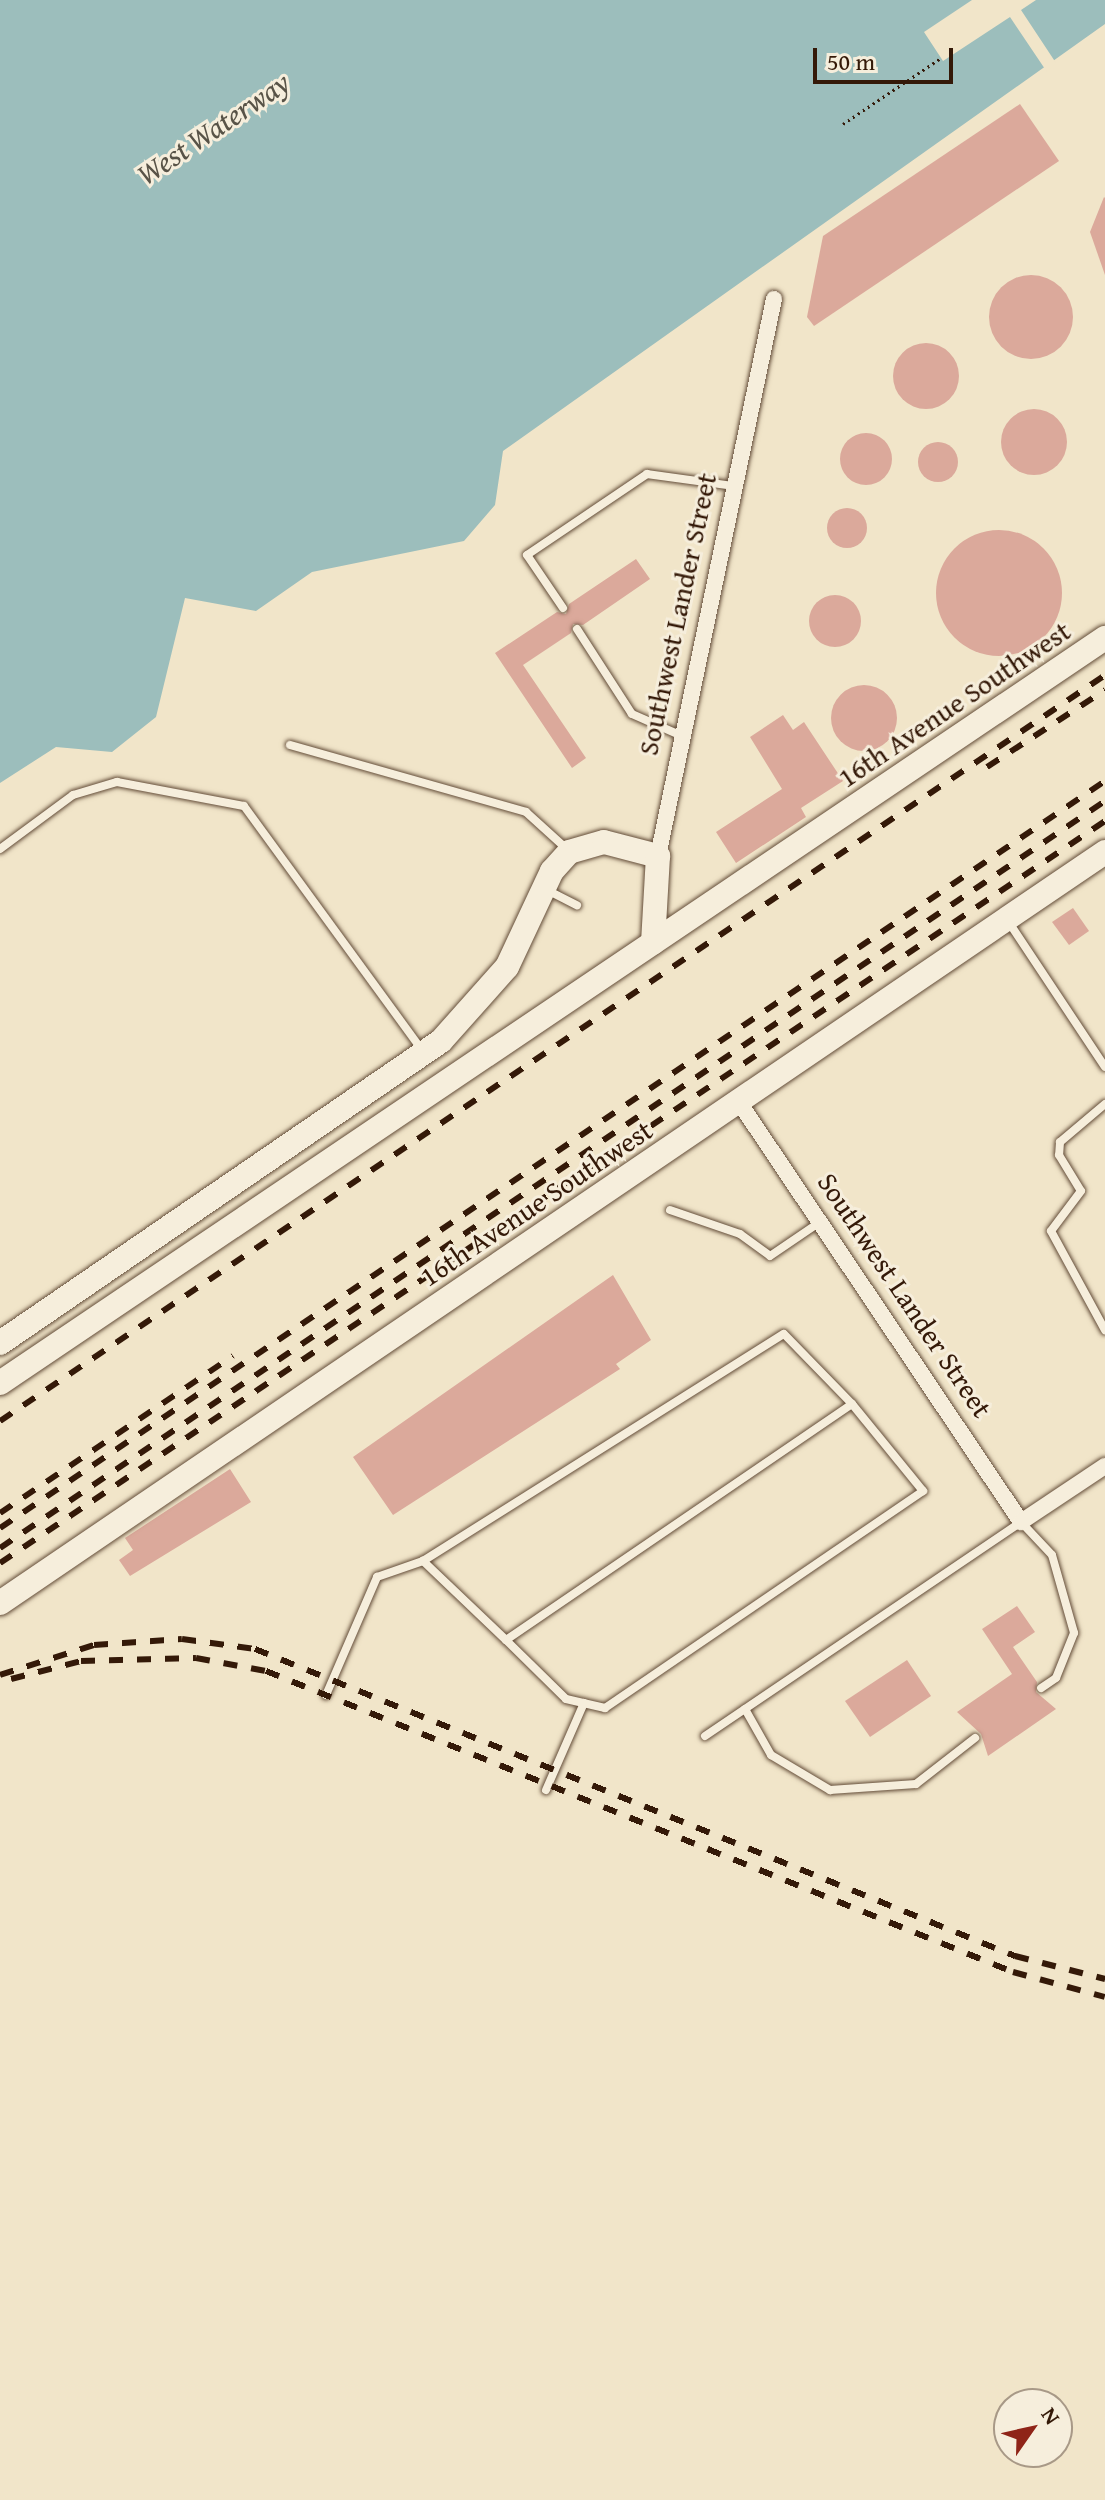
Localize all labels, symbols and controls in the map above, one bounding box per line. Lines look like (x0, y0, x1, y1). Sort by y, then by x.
scale bar (817, 32, 957, 82)
text: 50 m (827, 44, 875, 79)
water label: West Waterway (130, 64, 296, 192)
street label: Southwest Lander Street (631, 470, 723, 758)
street label: 16th Avenue Southwest (831, 614, 1077, 794)
street label: 16th Avenue Southwest (413, 1113, 659, 1293)
street label: Southwest Lander Street (811, 1166, 999, 1424)
north arrow (993, 2388, 1073, 2468)
text: N (1034, 2401, 1069, 2431)

